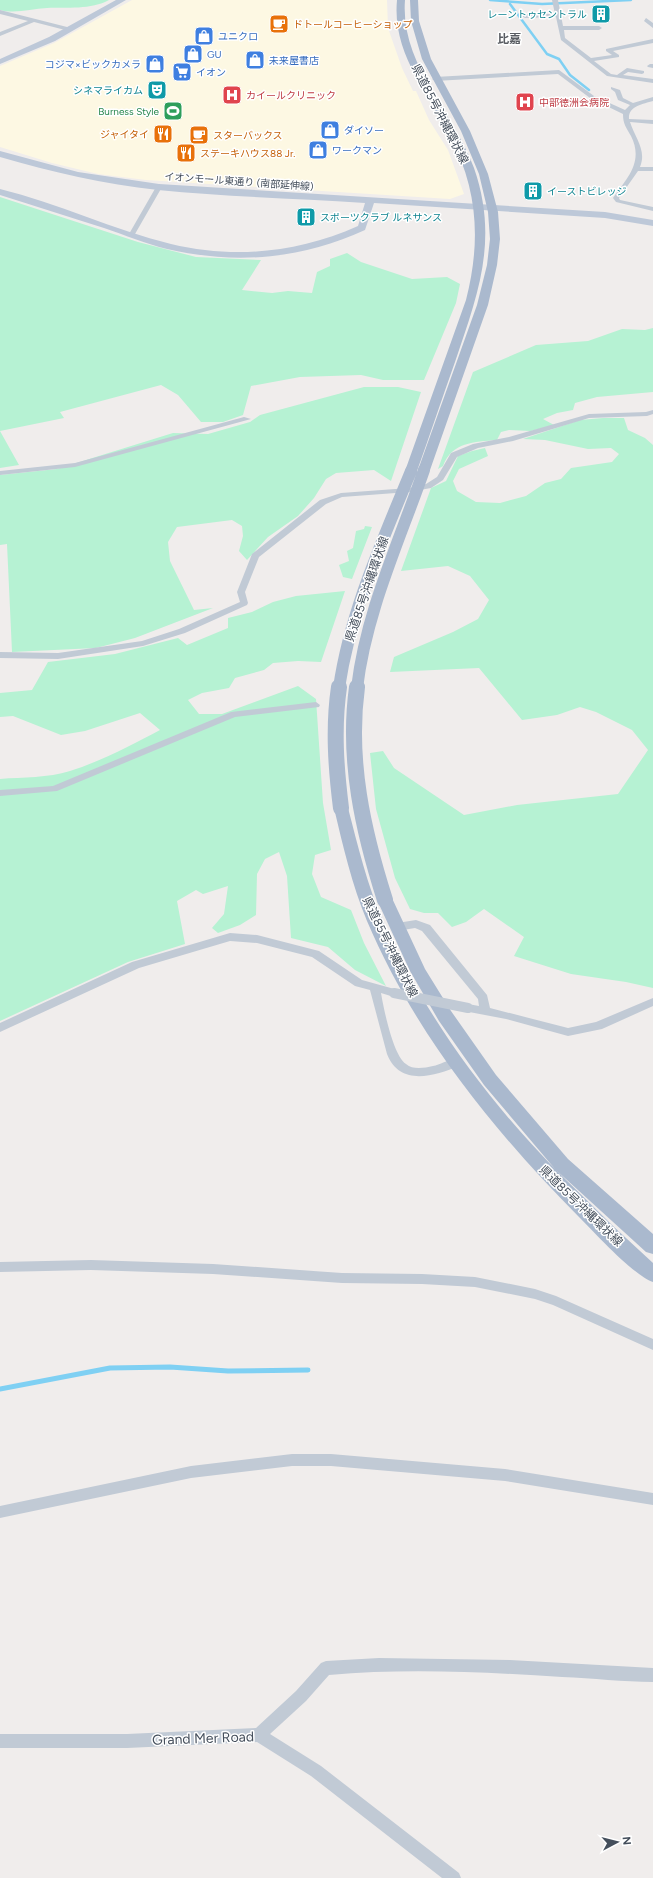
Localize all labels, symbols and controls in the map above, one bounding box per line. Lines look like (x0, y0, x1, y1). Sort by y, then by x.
building icon: レーントゥセントラル (590, 3, 612, 25)
place label: レーントゥセントラル (488, 8, 587, 21)
cafe icon: ドトールコーヒーショップ (268, 13, 290, 35)
place label: ドトールコーヒーショップ (293, 18, 413, 31)
shop icon: ユニクロ (193, 25, 215, 47)
place label: ユニクロ (218, 30, 258, 43)
district label: 比嘉 (497, 32, 521, 46)
shop icon: GU (182, 43, 204, 65)
place label: GU (207, 48, 222, 61)
shop icon: 未来屋書店 (244, 49, 266, 71)
shop icon: コジマ×ビックカメラ (144, 53, 166, 75)
place label: 未来屋書店 (269, 54, 319, 67)
place label: コジマ×ビックカメラ (45, 58, 141, 71)
supermarket icon: イオン (171, 61, 193, 83)
street label: 県道85号沖縄環状線 (409, 62, 471, 166)
place label: イオン (196, 66, 226, 79)
theatre icon: シネマライカム (146, 79, 168, 101)
place label: シネマライカム (73, 84, 143, 97)
hospital icon: カイールクリニック (221, 84, 243, 106)
place label: カイールクリニック (246, 89, 336, 102)
hospital icon: 中部徳洲会病院 (514, 91, 536, 113)
place label: 中部徳洲会病院 (539, 96, 609, 109)
sports icon: Burness Style (162, 100, 184, 122)
place label: Burness Style (98, 105, 160, 118)
shop icon: ダイソー (319, 119, 341, 141)
restaurant icon: ジャイタイ (152, 123, 174, 145)
cafe icon: スターバックス (188, 124, 210, 146)
place label: ダイソー (344, 124, 384, 137)
place label: ジャイタイ (100, 128, 149, 141)
place label: スターバックス (213, 129, 283, 142)
shop icon: ワークマン (307, 139, 329, 161)
restaurant icon: ステーキハウス88 Jr. (175, 142, 197, 164)
place label: ワークマン (332, 144, 382, 157)
place label: ステーキハウス88 Jr. (200, 147, 295, 160)
street label: イオンモール東通り (南部延伸線) (164, 170, 314, 193)
building icon: イーストビレッジ (522, 180, 544, 202)
place label: イーストビレッジ (547, 185, 627, 198)
building icon: スポーツクラブ ルネサンス (295, 206, 317, 228)
place label: スポーツクラブ ルネサンス (320, 211, 442, 224)
street label: 県道85号沖縄環状線 (342, 535, 392, 643)
street label: 県道85号沖縄環状線 (360, 894, 420, 1000)
street label: 県道85号沖縄環状線 (536, 1163, 626, 1249)
street label: Grand Mer Road (152, 1728, 254, 1749)
north arrow (597, 1822, 637, 1862)
text: N (619, 1836, 633, 1846)

